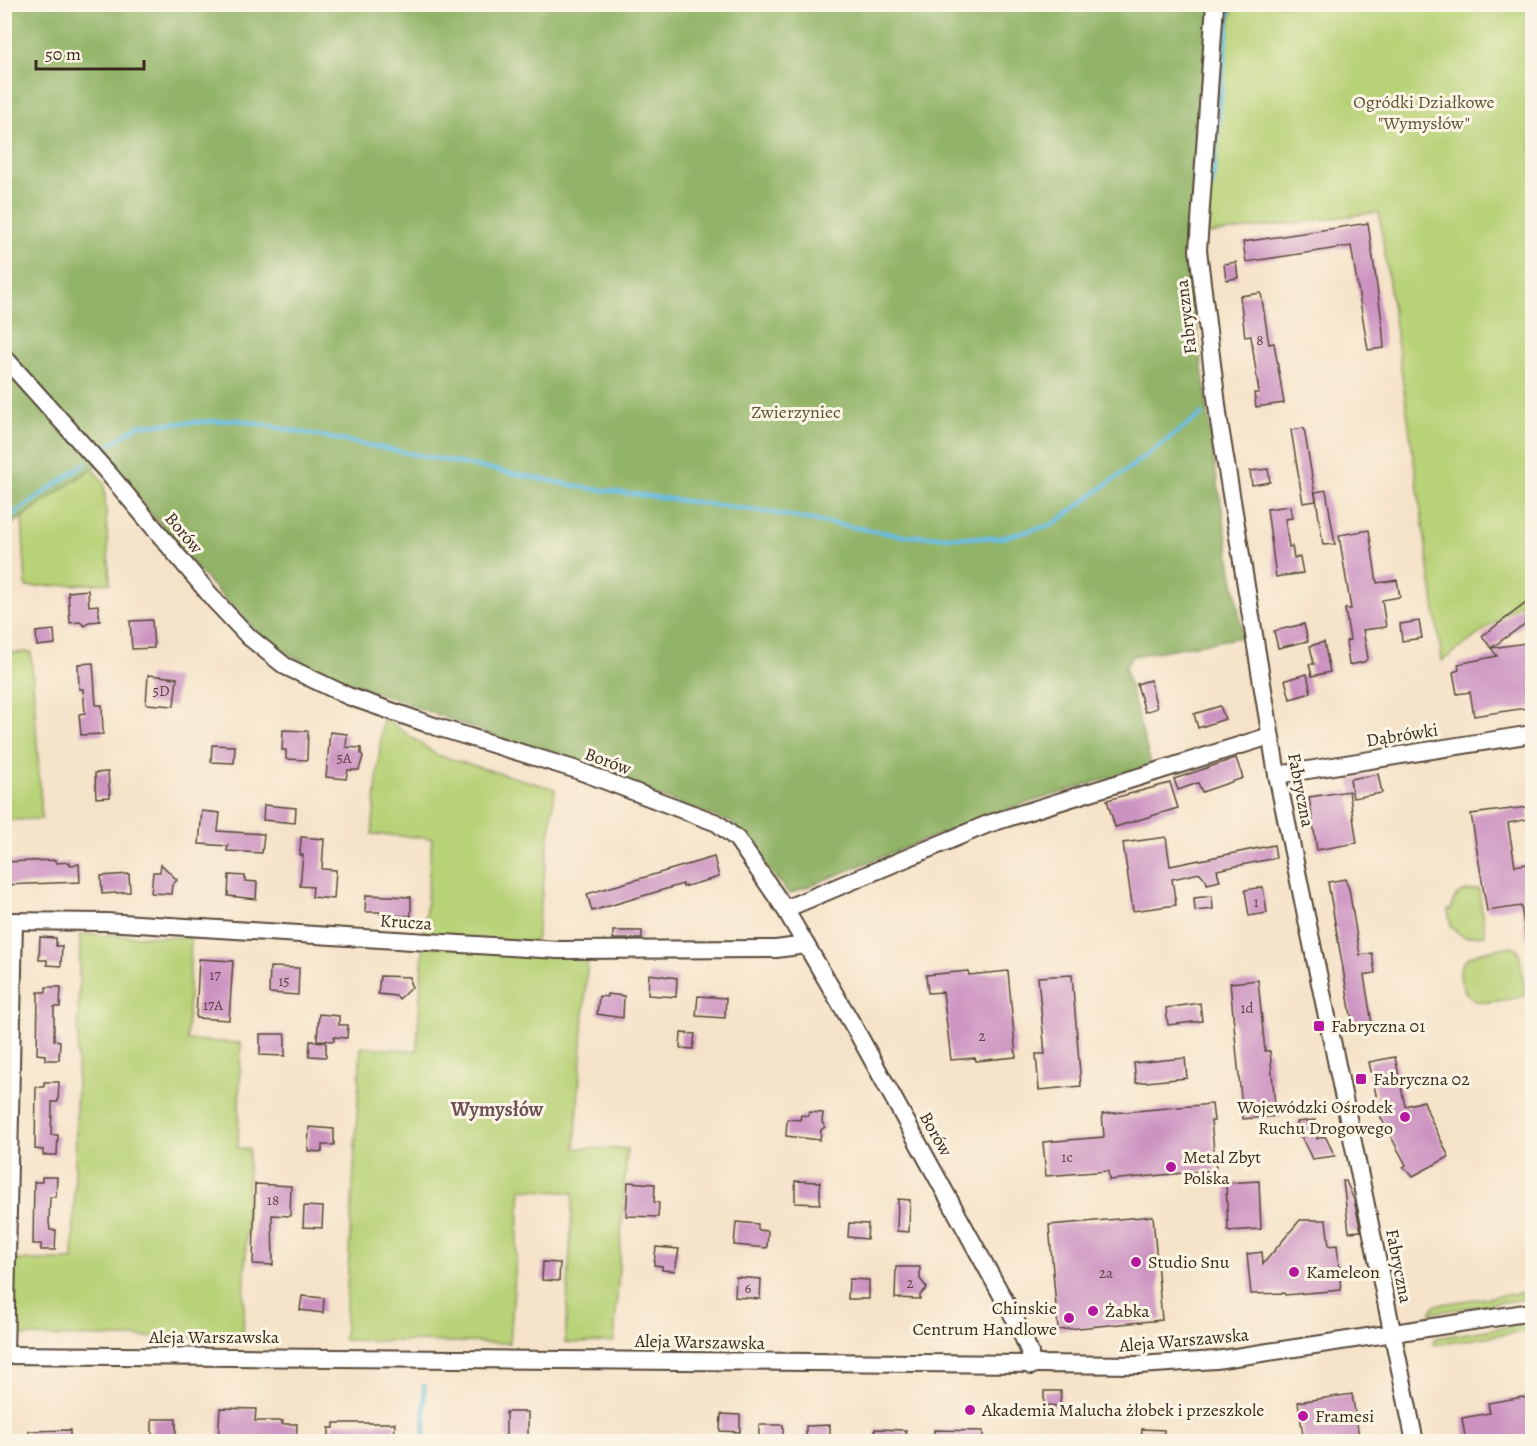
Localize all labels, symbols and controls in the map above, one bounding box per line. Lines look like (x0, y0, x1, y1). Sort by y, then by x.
scale bar (36, 33, 144, 71)
text: 50 m (45, 42, 81, 66)
park label: Ogródki Działkowe "Wymysłów" (1353, 90, 1495, 135)
street label: Fabryczna (1169, 278, 1202, 356)
house number: 8 (1256, 330, 1264, 350)
park label: Zwierzyniec (751, 400, 841, 424)
street label: Borów (160, 507, 209, 559)
house number: 5D (153, 681, 170, 701)
street label: Dąbrówki (1364, 717, 1440, 753)
street label: Borów (582, 742, 635, 781)
house number: 5A (336, 748, 352, 768)
street label: Fabryczna (1282, 751, 1320, 830)
house number: 1 (1253, 892, 1259, 912)
street label: Krucza (379, 908, 433, 936)
house number: 17 (209, 965, 221, 985)
house number: 15 (278, 971, 290, 991)
house number: 17A (203, 995, 223, 1015)
house number: 1d (1240, 998, 1255, 1018)
place label: Fabryczna 01 (1331, 1014, 1425, 1038)
marker: Fabryczna 01 (1312, 1019, 1326, 1033)
house number: 2 (978, 1026, 986, 1046)
place label: Fabryczna 02 (1373, 1067, 1470, 1091)
marker: Fabryczna 02 (1354, 1072, 1368, 1086)
place label: Wojewódzki Ośrodek Ruchu Drogowego (1236, 1095, 1393, 1140)
district label: Wymysłów (450, 1096, 544, 1123)
street label: Borów (914, 1107, 958, 1161)
marker: Wojewódzki Ośrodek Ruchu Drogowego (1398, 1110, 1412, 1124)
place label: Metal Zbyt Polska (1183, 1145, 1261, 1190)
house number: 1c (1061, 1147, 1073, 1167)
marker: Metal Zbyt Polska (1164, 1160, 1178, 1174)
house number: 18 (267, 1190, 279, 1210)
street label: Fabryczna (1380, 1227, 1418, 1306)
place label: Studio Snu (1148, 1250, 1230, 1274)
marker: Studio Snu (1129, 1255, 1143, 1269)
place label: Kameleon (1306, 1260, 1380, 1284)
house number: 2a (1099, 1263, 1113, 1283)
marker: Kameleon (1287, 1265, 1301, 1279)
house number: 2 (906, 1273, 914, 1293)
house number: 6 (745, 1278, 752, 1298)
place label: Chinskie Centrum Handlowe (912, 1296, 1057, 1341)
place label: Żabka (1105, 1299, 1150, 1323)
marker: Żabka (1086, 1304, 1100, 1318)
marker: Chinskie Centrum Handlowe (1062, 1311, 1076, 1325)
street label: Aleja Warszawska (1117, 1322, 1250, 1358)
street label: Aleja Warszawska (148, 1325, 280, 1349)
street label: Aleja Warszawska (634, 1329, 766, 1355)
place label: Akademia Malucha żłobek i przeszkole (981, 1398, 1264, 1422)
marker: Akademia Malucha żłobek i przeszkole (963, 1403, 977, 1417)
place label: Framesi (1315, 1404, 1374, 1428)
marker: Framesi (1296, 1409, 1310, 1423)

